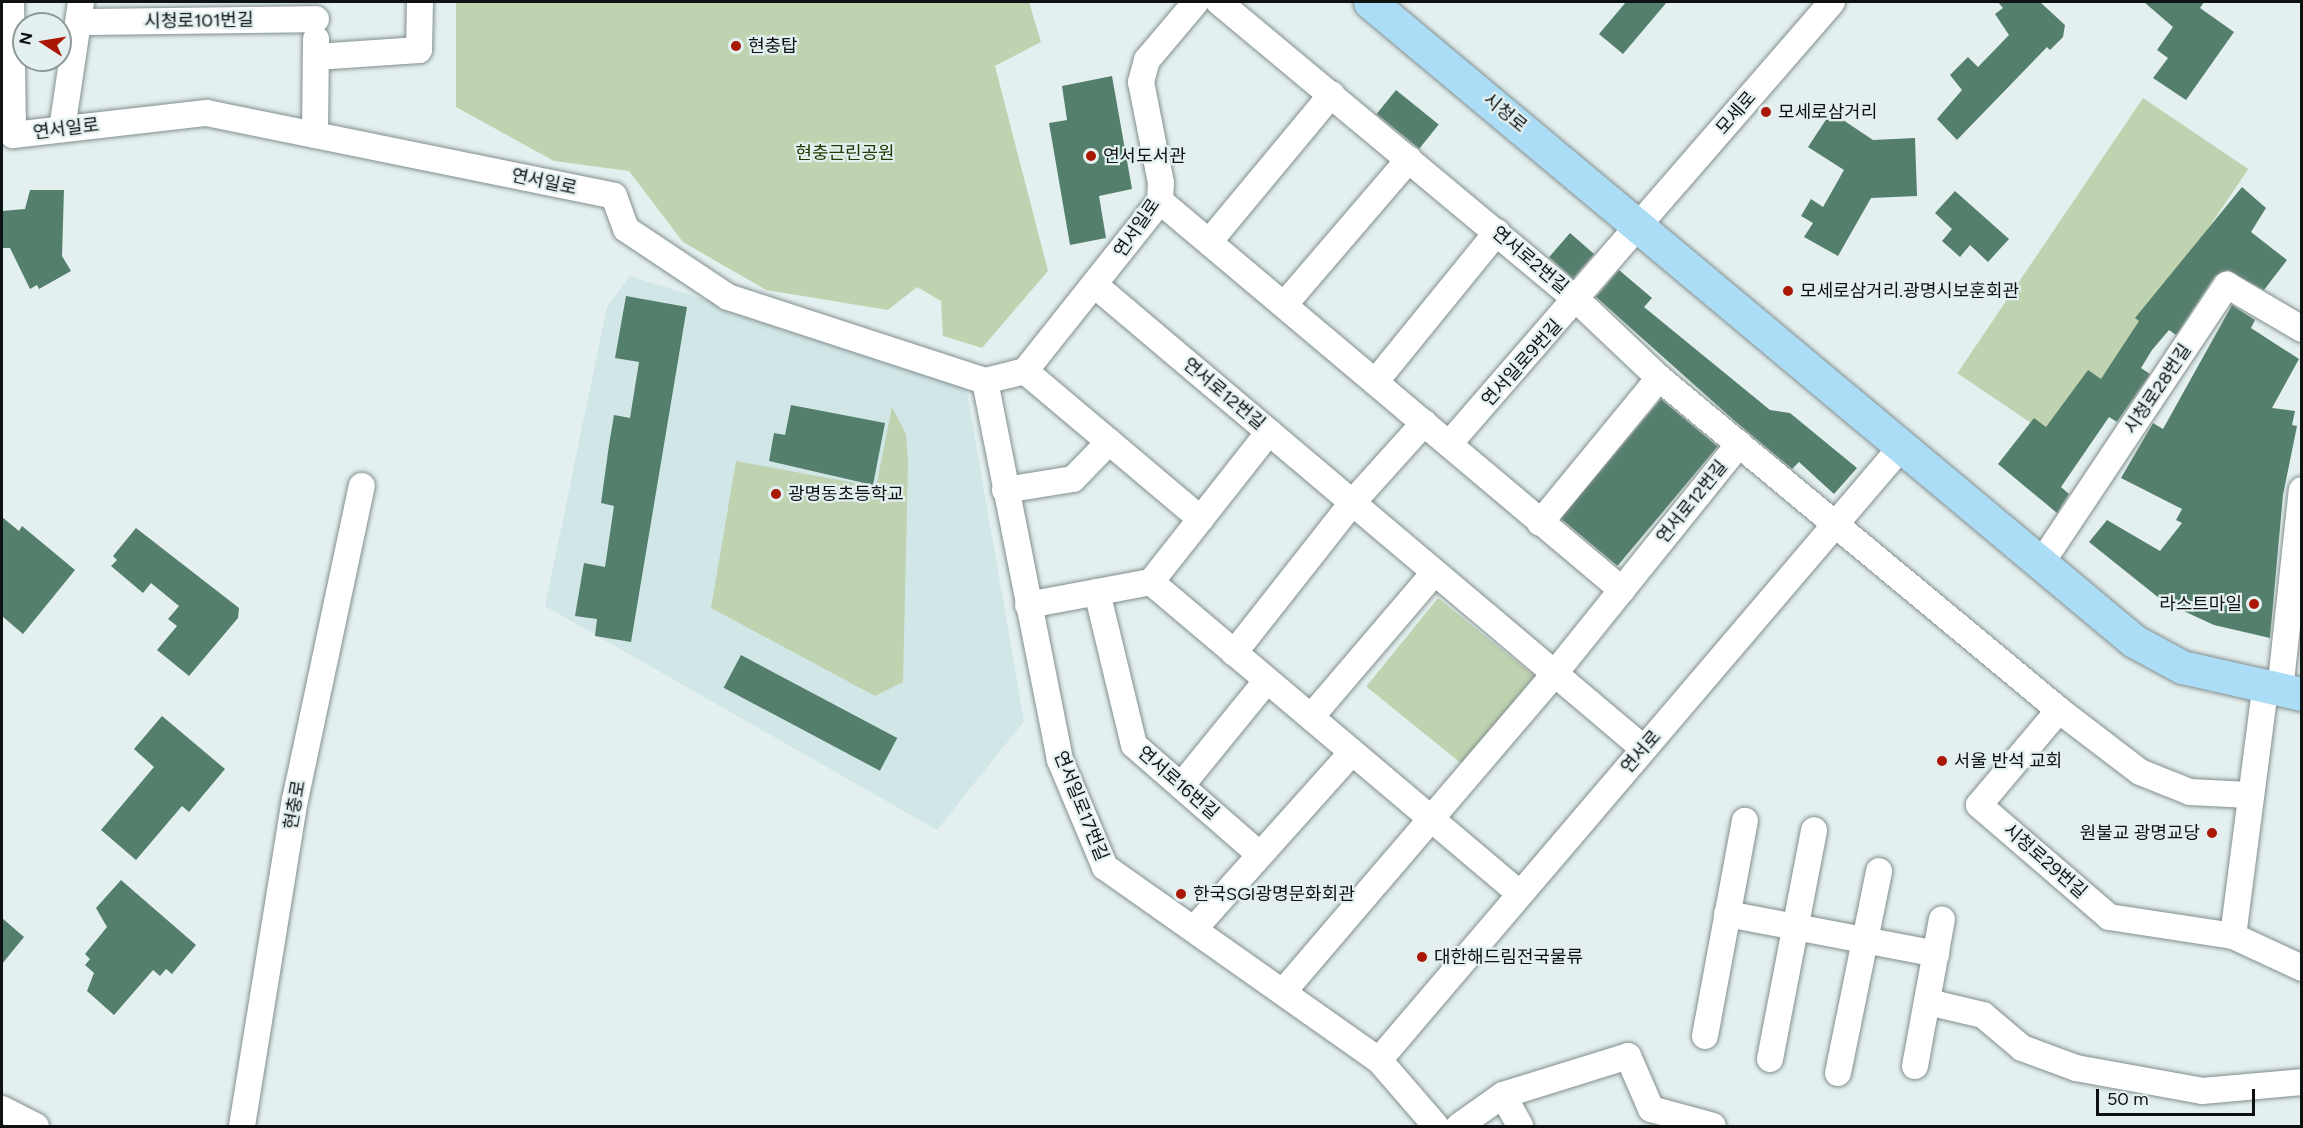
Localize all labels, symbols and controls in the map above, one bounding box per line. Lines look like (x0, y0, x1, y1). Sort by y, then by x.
street label: 시청로101번길 (144, 9, 254, 33)
north arrow (12, 12, 72, 72)
text: N (15, 31, 36, 47)
place label: 현충탑 (748, 35, 798, 57)
marker: 현충탑 (729, 39, 743, 53)
street label: 모세로 (1712, 87, 1760, 139)
street label: 시청로 (1479, 89, 1531, 137)
place label: 모세로삼거리 (1778, 101, 1877, 123)
marker: 모세로삼거리 (1759, 105, 1773, 119)
street label: 연서일로 (32, 114, 100, 144)
park label: 현충근린공원 (795, 142, 895, 164)
place label: 연서도서관 (1103, 145, 1186, 167)
marker: 연서도서관 (1084, 149, 1098, 163)
street label: 연서일로 (509, 165, 579, 199)
street label: 연서일로 (1110, 195, 1164, 261)
street label: 연서로2번길 (1487, 222, 1573, 298)
place label: 모세로삼거리.광명시보훈회관 (1800, 280, 2019, 302)
marker: 모세로삼거리.광명시보훈회관 (1781, 284, 1795, 298)
street label: 연서일로9번길 (1477, 315, 1567, 411)
street label: 시청로28번길 (2120, 340, 2196, 438)
street label: 연서로12번길 (1179, 353, 1269, 435)
street label: 연서로12번길 (1652, 456, 1732, 548)
place label: 광명동초등학교 (788, 483, 904, 505)
marker: 광명동초등학교 (769, 487, 783, 501)
place label: 라스트마일 (2159, 593, 2242, 615)
marker: 라스트마일 (2247, 597, 2261, 611)
street label: 연서로 (1617, 726, 1665, 778)
street label: 연서로16번길 (1133, 742, 1223, 824)
street label: 연서일로17번길 (1049, 748, 1113, 864)
place label: 서울 반석 교회 (1954, 750, 2062, 772)
marker: 서울 반석 교회 (1935, 754, 1949, 768)
street label: 현충로 (280, 779, 310, 831)
street label: 시청로29번길 (1999, 819, 2091, 903)
place label: 원불교 광명교당 (2080, 822, 2200, 844)
marker: 원불교 광명교당 (2205, 826, 2219, 840)
place label: 한국SGI광명문화회관 (1193, 883, 1355, 905)
marker: 한국SGI광명문화회관 (1174, 887, 1188, 901)
place label: 대한해드림전국물류 (1434, 946, 1583, 968)
marker: 대한해드림전국물류 (1415, 950, 1429, 964)
scale bar (2099, 1077, 2258, 1115)
text: 50 m (2107, 1088, 2149, 1110)

